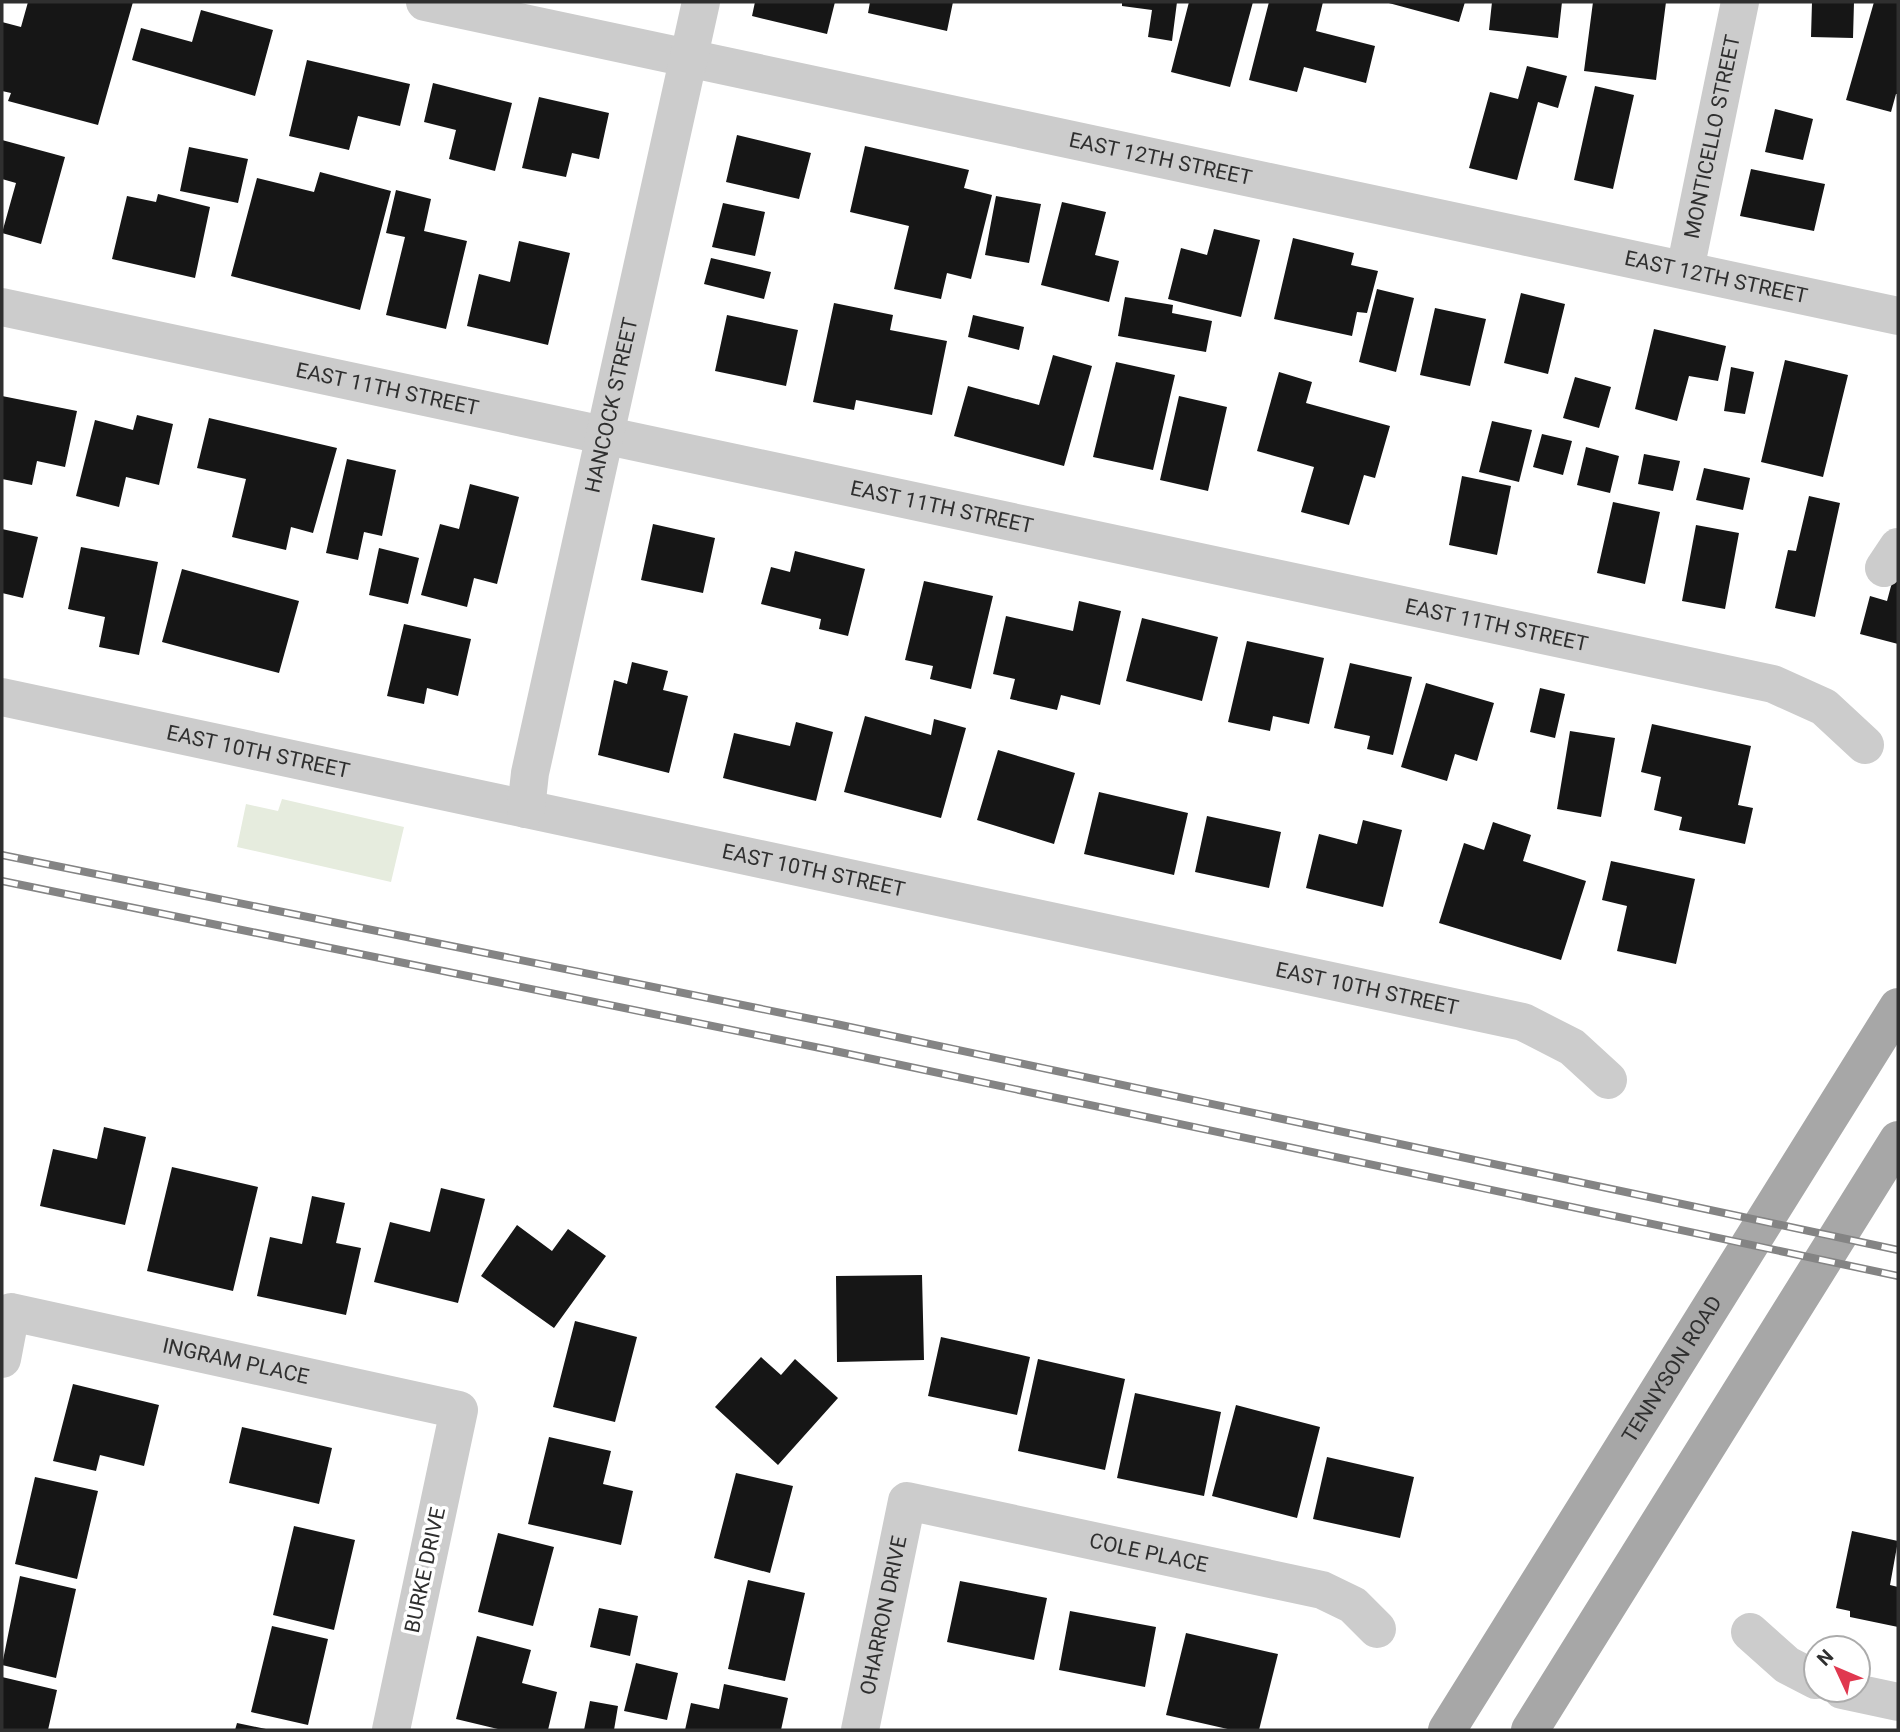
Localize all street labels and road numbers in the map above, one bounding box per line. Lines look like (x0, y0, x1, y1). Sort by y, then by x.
street label: MONTICELLO STREET (1680, 32, 1745, 241)
street label: EAST 12TH STREET (1067, 128, 1255, 190)
street label: EAST 12TH STREET (1622, 246, 1810, 308)
street label: HANCOCK STREET (581, 315, 643, 495)
street label: EAST 11TH STREET (294, 358, 481, 420)
street label: EAST 11TH STREET (848, 476, 1036, 538)
street label: EAST 11TH STREET (1403, 594, 1591, 656)
street label: EAST 10TH STREET (165, 721, 352, 783)
street label: EAST 10TH STREET (720, 839, 908, 902)
street label: EAST 10TH STREET (1274, 957, 1461, 1020)
street label: TENNYSON ROAD (1617, 1292, 1727, 1447)
street label: INGRAM PLACE (160, 1334, 311, 1389)
street label: BURKE DRIVE (400, 1505, 450, 1635)
street label: COLE PLACE (1087, 1528, 1210, 1577)
street label: OHARRON DRIVE (856, 1534, 912, 1697)

